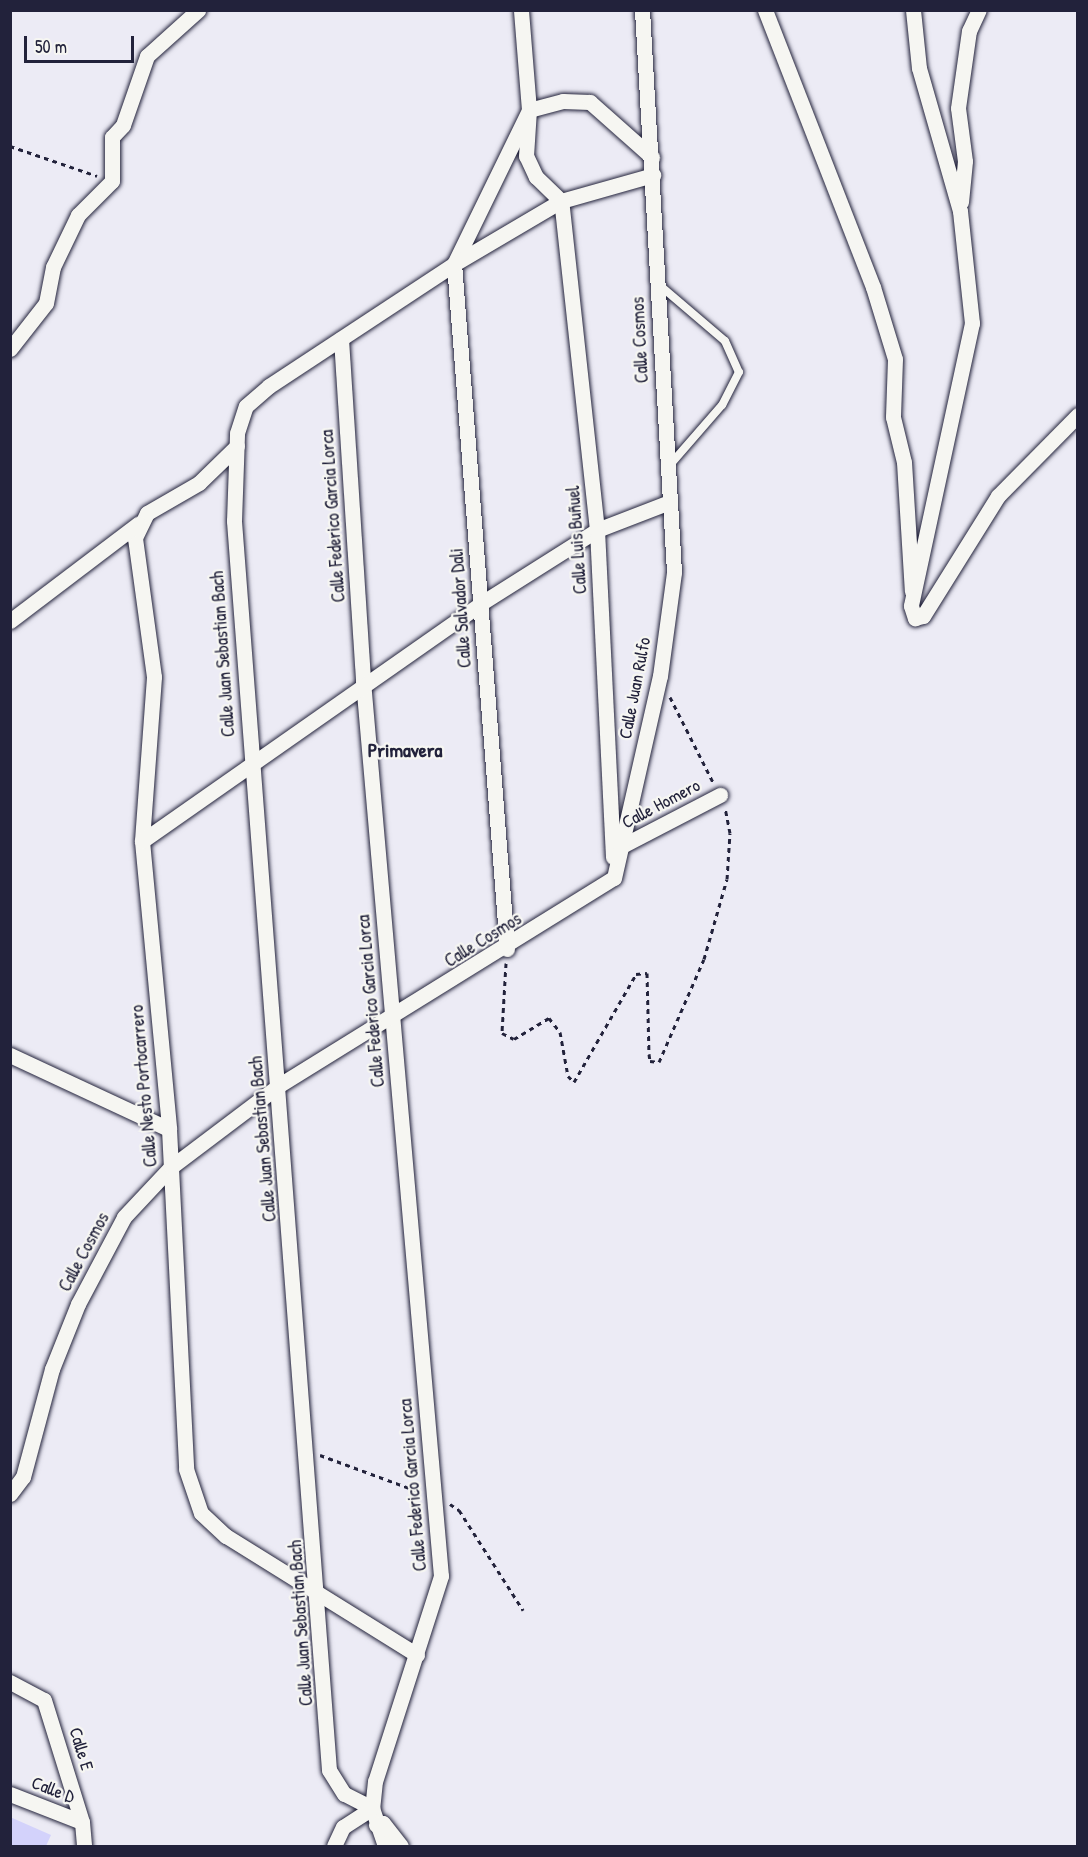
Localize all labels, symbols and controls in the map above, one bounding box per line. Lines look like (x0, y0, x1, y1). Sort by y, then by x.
scale bar (27, 24, 136, 62)
text: 50 m (35, 34, 67, 59)
street label: Calle Cosmos (627, 296, 653, 384)
street label: Calle Federico Garcia Lorca (316, 429, 350, 603)
street label: Calle Luis Buñuel (562, 485, 592, 595)
street label: Calle Salvador Dali (446, 547, 476, 669)
street label: Calle Juan Sebastian Bach (206, 570, 240, 738)
street label: Calle Juan Rulfo (615, 635, 655, 741)
district label: Primavera (368, 737, 442, 761)
street label: Calle Homero (618, 774, 704, 834)
street label: Calle Cosmos (441, 908, 525, 972)
street label: Calle Federico Garcia Lorca (353, 914, 389, 1088)
street label: Calle Nesto Portocarrero (126, 1004, 162, 1168)
street label: Calle Juan Sebastian Bach (245, 1055, 281, 1223)
street label: Calle Cosmos (54, 1209, 114, 1295)
street label: Calle Federico Garcia Lorca (395, 1398, 431, 1572)
street label: Calle Juan Sebastian Bach (284, 1539, 318, 1707)
street label: Calle E (64, 1725, 98, 1773)
street label: Calle D (28, 1772, 78, 1808)

